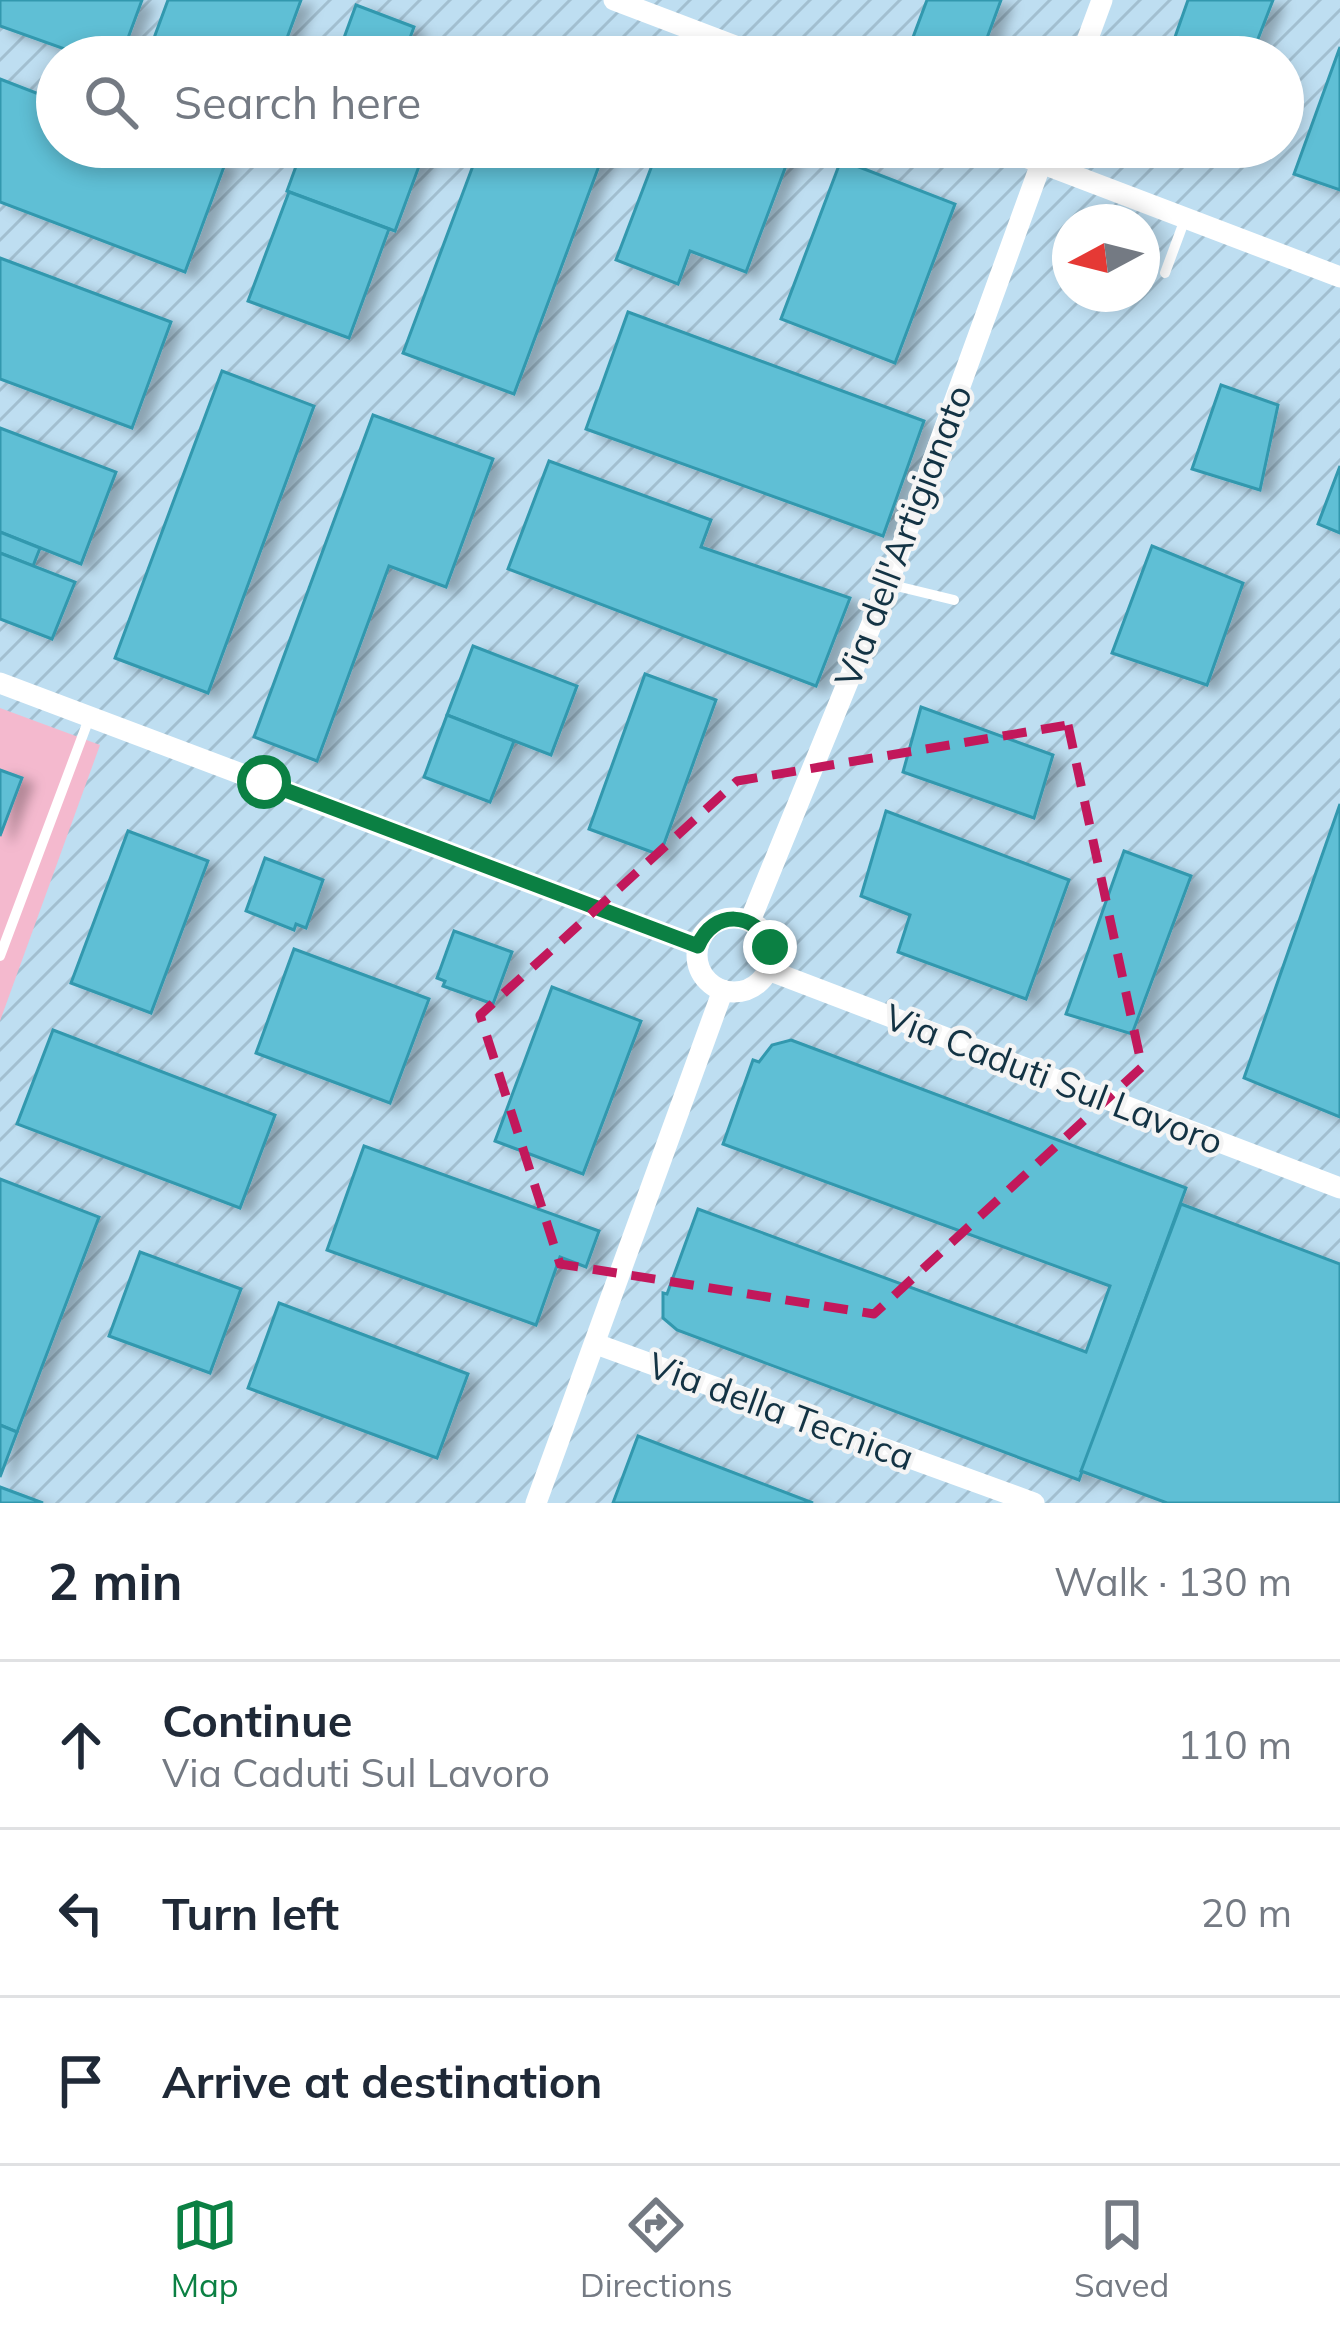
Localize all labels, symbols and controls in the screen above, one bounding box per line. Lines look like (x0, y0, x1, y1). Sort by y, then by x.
search box (36, 36, 1304, 168)
icon: search (78, 69, 144, 135)
text: Search here (174, 74, 421, 130)
north arrow (1052, 204, 1160, 312)
street label: Via dell'Artigianato (824, 378, 981, 693)
route start (237, 755, 291, 809)
route end (743, 920, 797, 974)
street label: Via Caduti Sul Lavoro (879, 993, 1229, 1164)
street label: Via della Tecnica (642, 1342, 920, 1479)
text: 2 min (48, 1549, 183, 1613)
text: Walk · 130 m (1054, 1557, 1292, 1606)
text: Continue (162, 1692, 352, 1748)
icon: ahead (48, 1712, 114, 1778)
text: 110 m (1177, 1720, 1292, 1769)
text: Via Caduti Sul Lavoro (162, 1748, 550, 1797)
icon: left (48, 1880, 114, 1946)
text: Turn left (162, 1885, 339, 1941)
text: 20 m (1201, 1888, 1292, 1937)
icon: arrive (48, 2048, 114, 2114)
text: Arrive at destination (162, 2053, 602, 2109)
tab: Map (171, 2192, 239, 2305)
tab: Directions (580, 2192, 733, 2305)
tab: Saved (1074, 2192, 1169, 2305)

